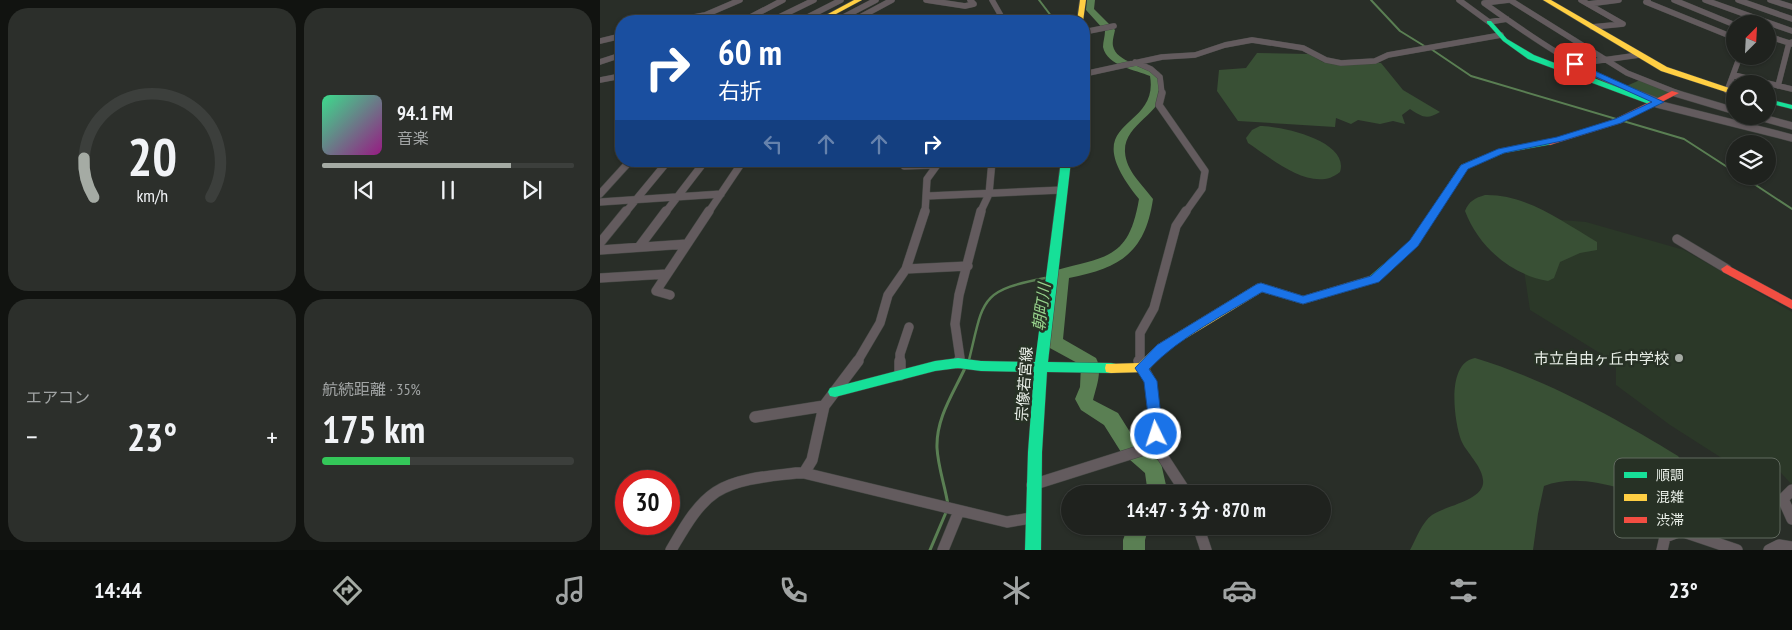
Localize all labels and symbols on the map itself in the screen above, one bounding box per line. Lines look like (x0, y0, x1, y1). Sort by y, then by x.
north arrow (1726, 15, 1776, 65)
pin (1554, 43, 1596, 85)
water label: 朝町川 (1028, 280, 1054, 332)
street label: 宗像若宮線 (1012, 346, 1036, 422)
place label: 市立自由ヶ丘中学校 (1534, 349, 1669, 368)
marker: 市立自由ヶ丘中学校 (1673, 352, 1685, 364)
position arrow (1129, 407, 1181, 459)
legend (1614, 458, 1780, 538)
text: 順調 (1656, 466, 1684, 484)
speed limit sign: 30 (615, 470, 680, 535)
text: 混雑 (1656, 488, 1684, 506)
text: 渋滞 (1656, 511, 1684, 529)

